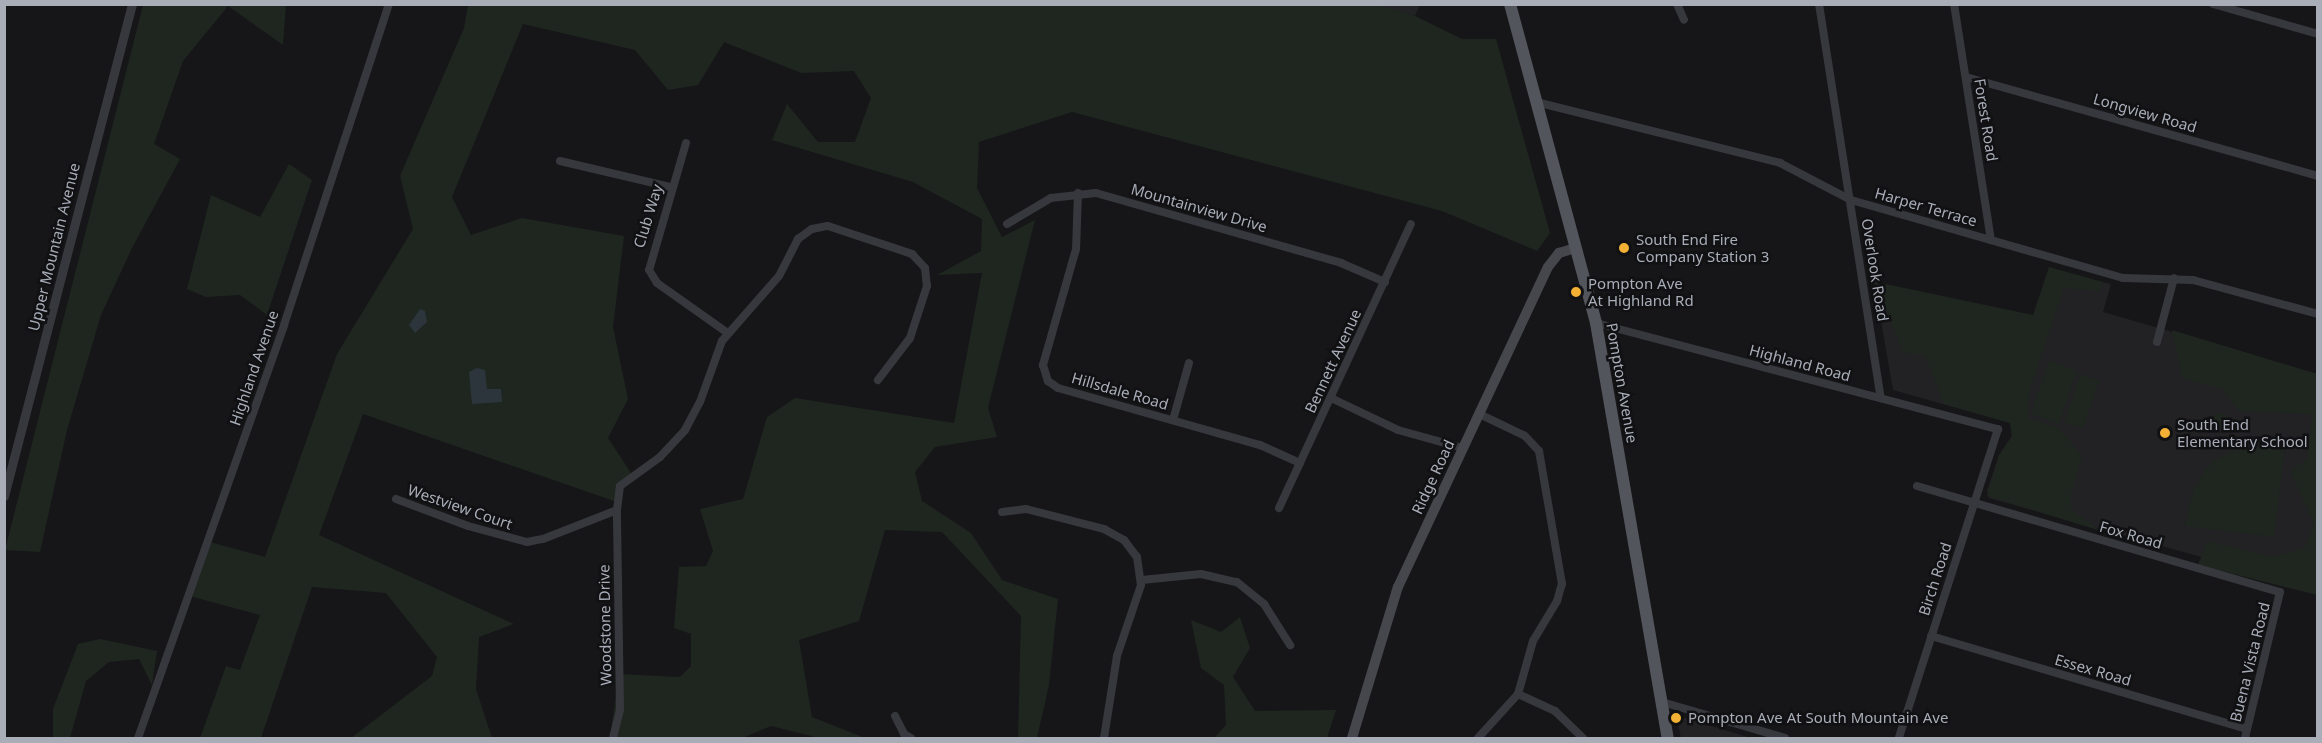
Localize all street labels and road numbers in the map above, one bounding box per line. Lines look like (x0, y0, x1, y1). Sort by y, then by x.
street label: Forest Road (1971, 77, 2001, 163)
street label: Longview Road (2091, 90, 2199, 136)
street label: Upper Mountain Avenue (24, 161, 84, 333)
street label: Mountainview Drive (1129, 180, 1269, 236)
street label: Club Way (630, 182, 666, 250)
street label: Harper Terrace (1873, 184, 1979, 230)
street label: Overlook Road (1858, 217, 1892, 323)
street label: Bennett Avenue (1301, 306, 1365, 416)
street label: Highland Avenue (226, 308, 282, 428)
street label: Pompton Avenue (1603, 321, 1641, 445)
street label: Highland Road (1747, 341, 1853, 385)
street label: Hillsdale Road (1070, 369, 1170, 413)
street label: Ridge Road (1408, 437, 1458, 517)
street label: Westview Court (405, 481, 515, 533)
street label: Fox Road (2098, 517, 2164, 553)
street label: Birch Road (1915, 540, 1955, 618)
street label: Woodstone Drive (595, 564, 615, 686)
street label: Buena Vista Road (2226, 600, 2274, 724)
street label: Essex Road (2053, 650, 2133, 690)

